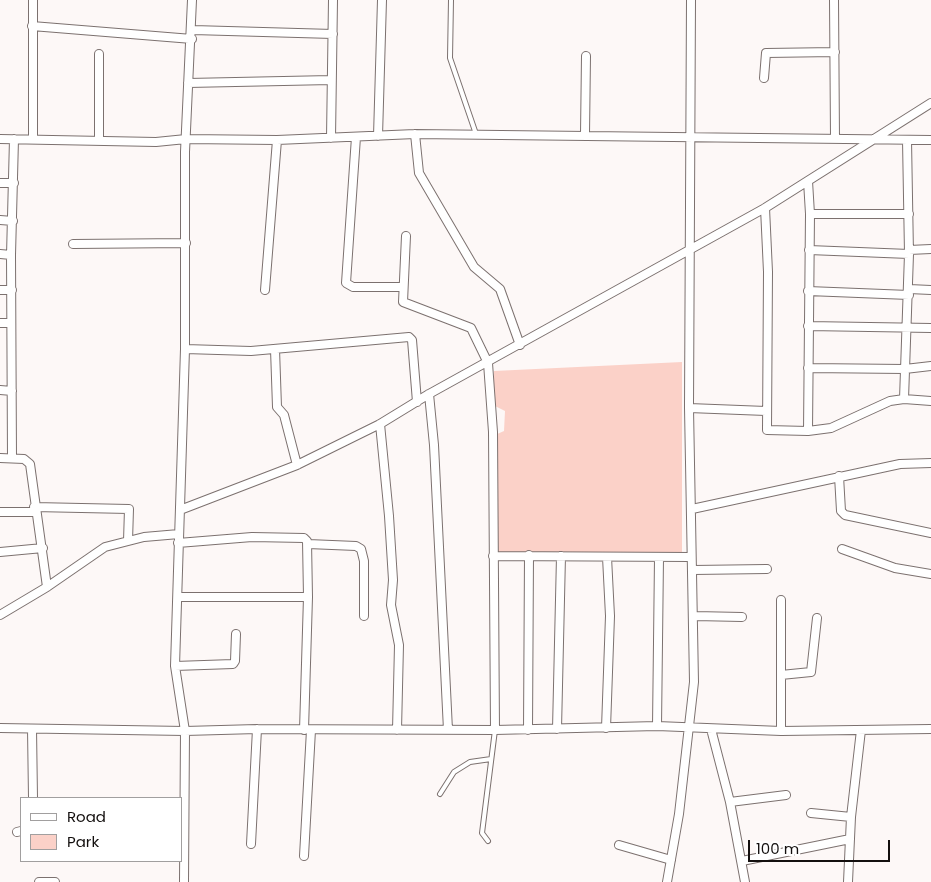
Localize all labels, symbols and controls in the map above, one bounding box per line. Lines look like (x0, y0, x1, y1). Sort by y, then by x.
legend (20, 797, 182, 862)
text: Road (67, 806, 106, 827)
scale bar (751, 830, 894, 862)
text: Park (67, 831, 99, 852)
text: 100 m (756, 838, 799, 859)

